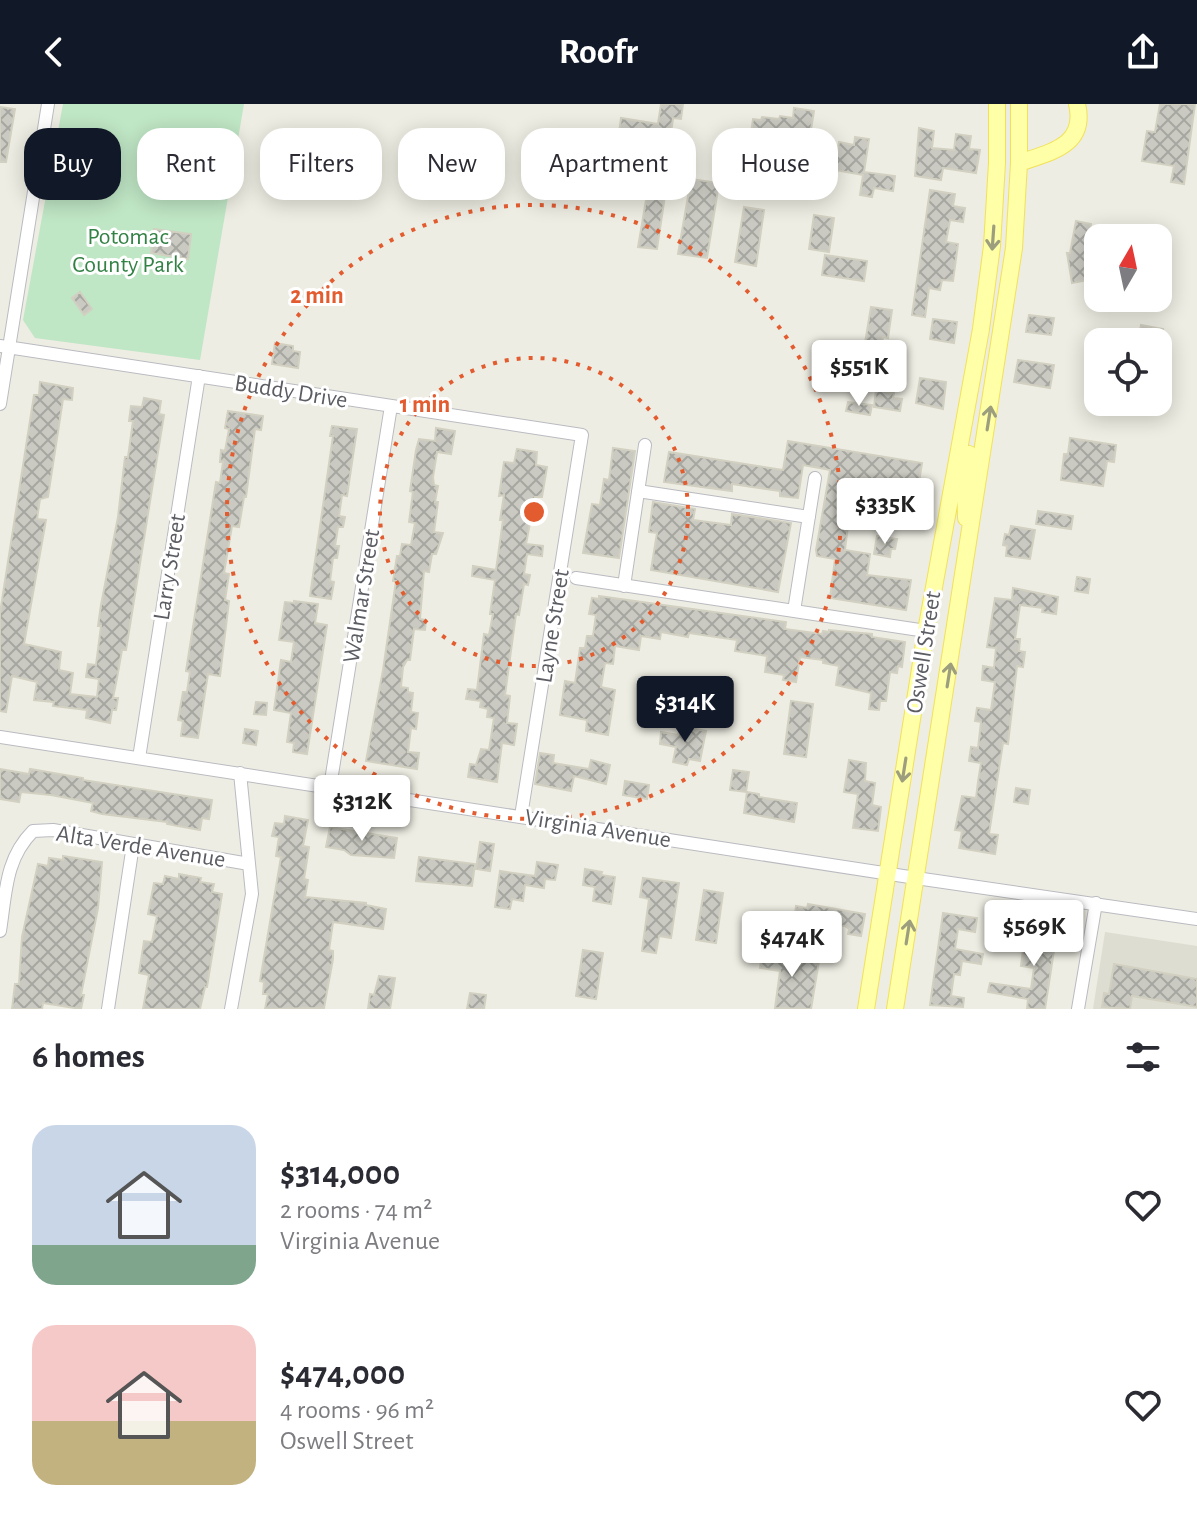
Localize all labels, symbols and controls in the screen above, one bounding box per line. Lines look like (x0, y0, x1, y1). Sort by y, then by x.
icon: back (32, 30, 76, 74)
icon: share (1121, 30, 1165, 74)
text: Roofr (559, 34, 638, 70)
chip: Buy (24, 128, 121, 200)
chip: Rent (137, 128, 244, 200)
chip: Filters (260, 128, 382, 200)
chip: New (398, 128, 505, 200)
chip: Apartment (521, 128, 696, 200)
chip: House (712, 128, 838, 200)
one-way arrow (985, 224, 1000, 251)
north arrow (1084, 224, 1172, 312)
map controls (1084, 224, 1172, 416)
park label: Potomac County Park (72, 225, 184, 277)
text: 2 min (290, 284, 344, 308)
button: locate (1084, 328, 1172, 416)
pin: $551K (803, 340, 915, 408)
text: $551K (830, 353, 888, 379)
street label: Buddy Drive (233, 371, 349, 413)
text: 1 min (400, 393, 450, 417)
one-way arrow (983, 406, 998, 432)
pin: $335K (829, 478, 941, 546)
text: $335K (855, 491, 915, 517)
centre of rings (520, 498, 548, 526)
street label: Larry Street (150, 512, 190, 622)
street label: Walmar Street (340, 527, 384, 665)
street label: Layne Street (532, 567, 574, 685)
street label: Oswell Street (902, 589, 946, 715)
one-way arrow (942, 663, 957, 688)
pin: $314K (629, 676, 741, 744)
text: $314K (655, 689, 715, 715)
one-way arrow (896, 757, 911, 783)
pin: $312K (306, 775, 418, 843)
text: $312K (332, 788, 392, 814)
street label: Virginia Avenue (523, 806, 673, 852)
street label: Alta Verde Avenue (54, 822, 227, 872)
pin: $569K (978, 900, 1090, 968)
pin: $474K (736, 911, 848, 979)
text: $569K (1002, 913, 1066, 939)
one-way arrow (901, 920, 916, 945)
text: $474K (760, 924, 824, 950)
icon: filters (1121, 1035, 1165, 1079)
text: 6 homes (32, 1040, 145, 1074)
icon: home (96, 1157, 192, 1253)
text: $314,000 (280, 1157, 400, 1191)
icon: heart (1121, 1183, 1165, 1227)
text: 2 rooms · 74 m² (280, 1197, 432, 1223)
text: Virginia Avenue (280, 1228, 440, 1254)
icon: home (96, 1357, 192, 1453)
text: $474,000 (280, 1357, 405, 1391)
icon: heart (1121, 1383, 1165, 1427)
text: 4 rooms · 96 m² (280, 1397, 434, 1423)
text: Oswell Street (280, 1428, 414, 1454)

